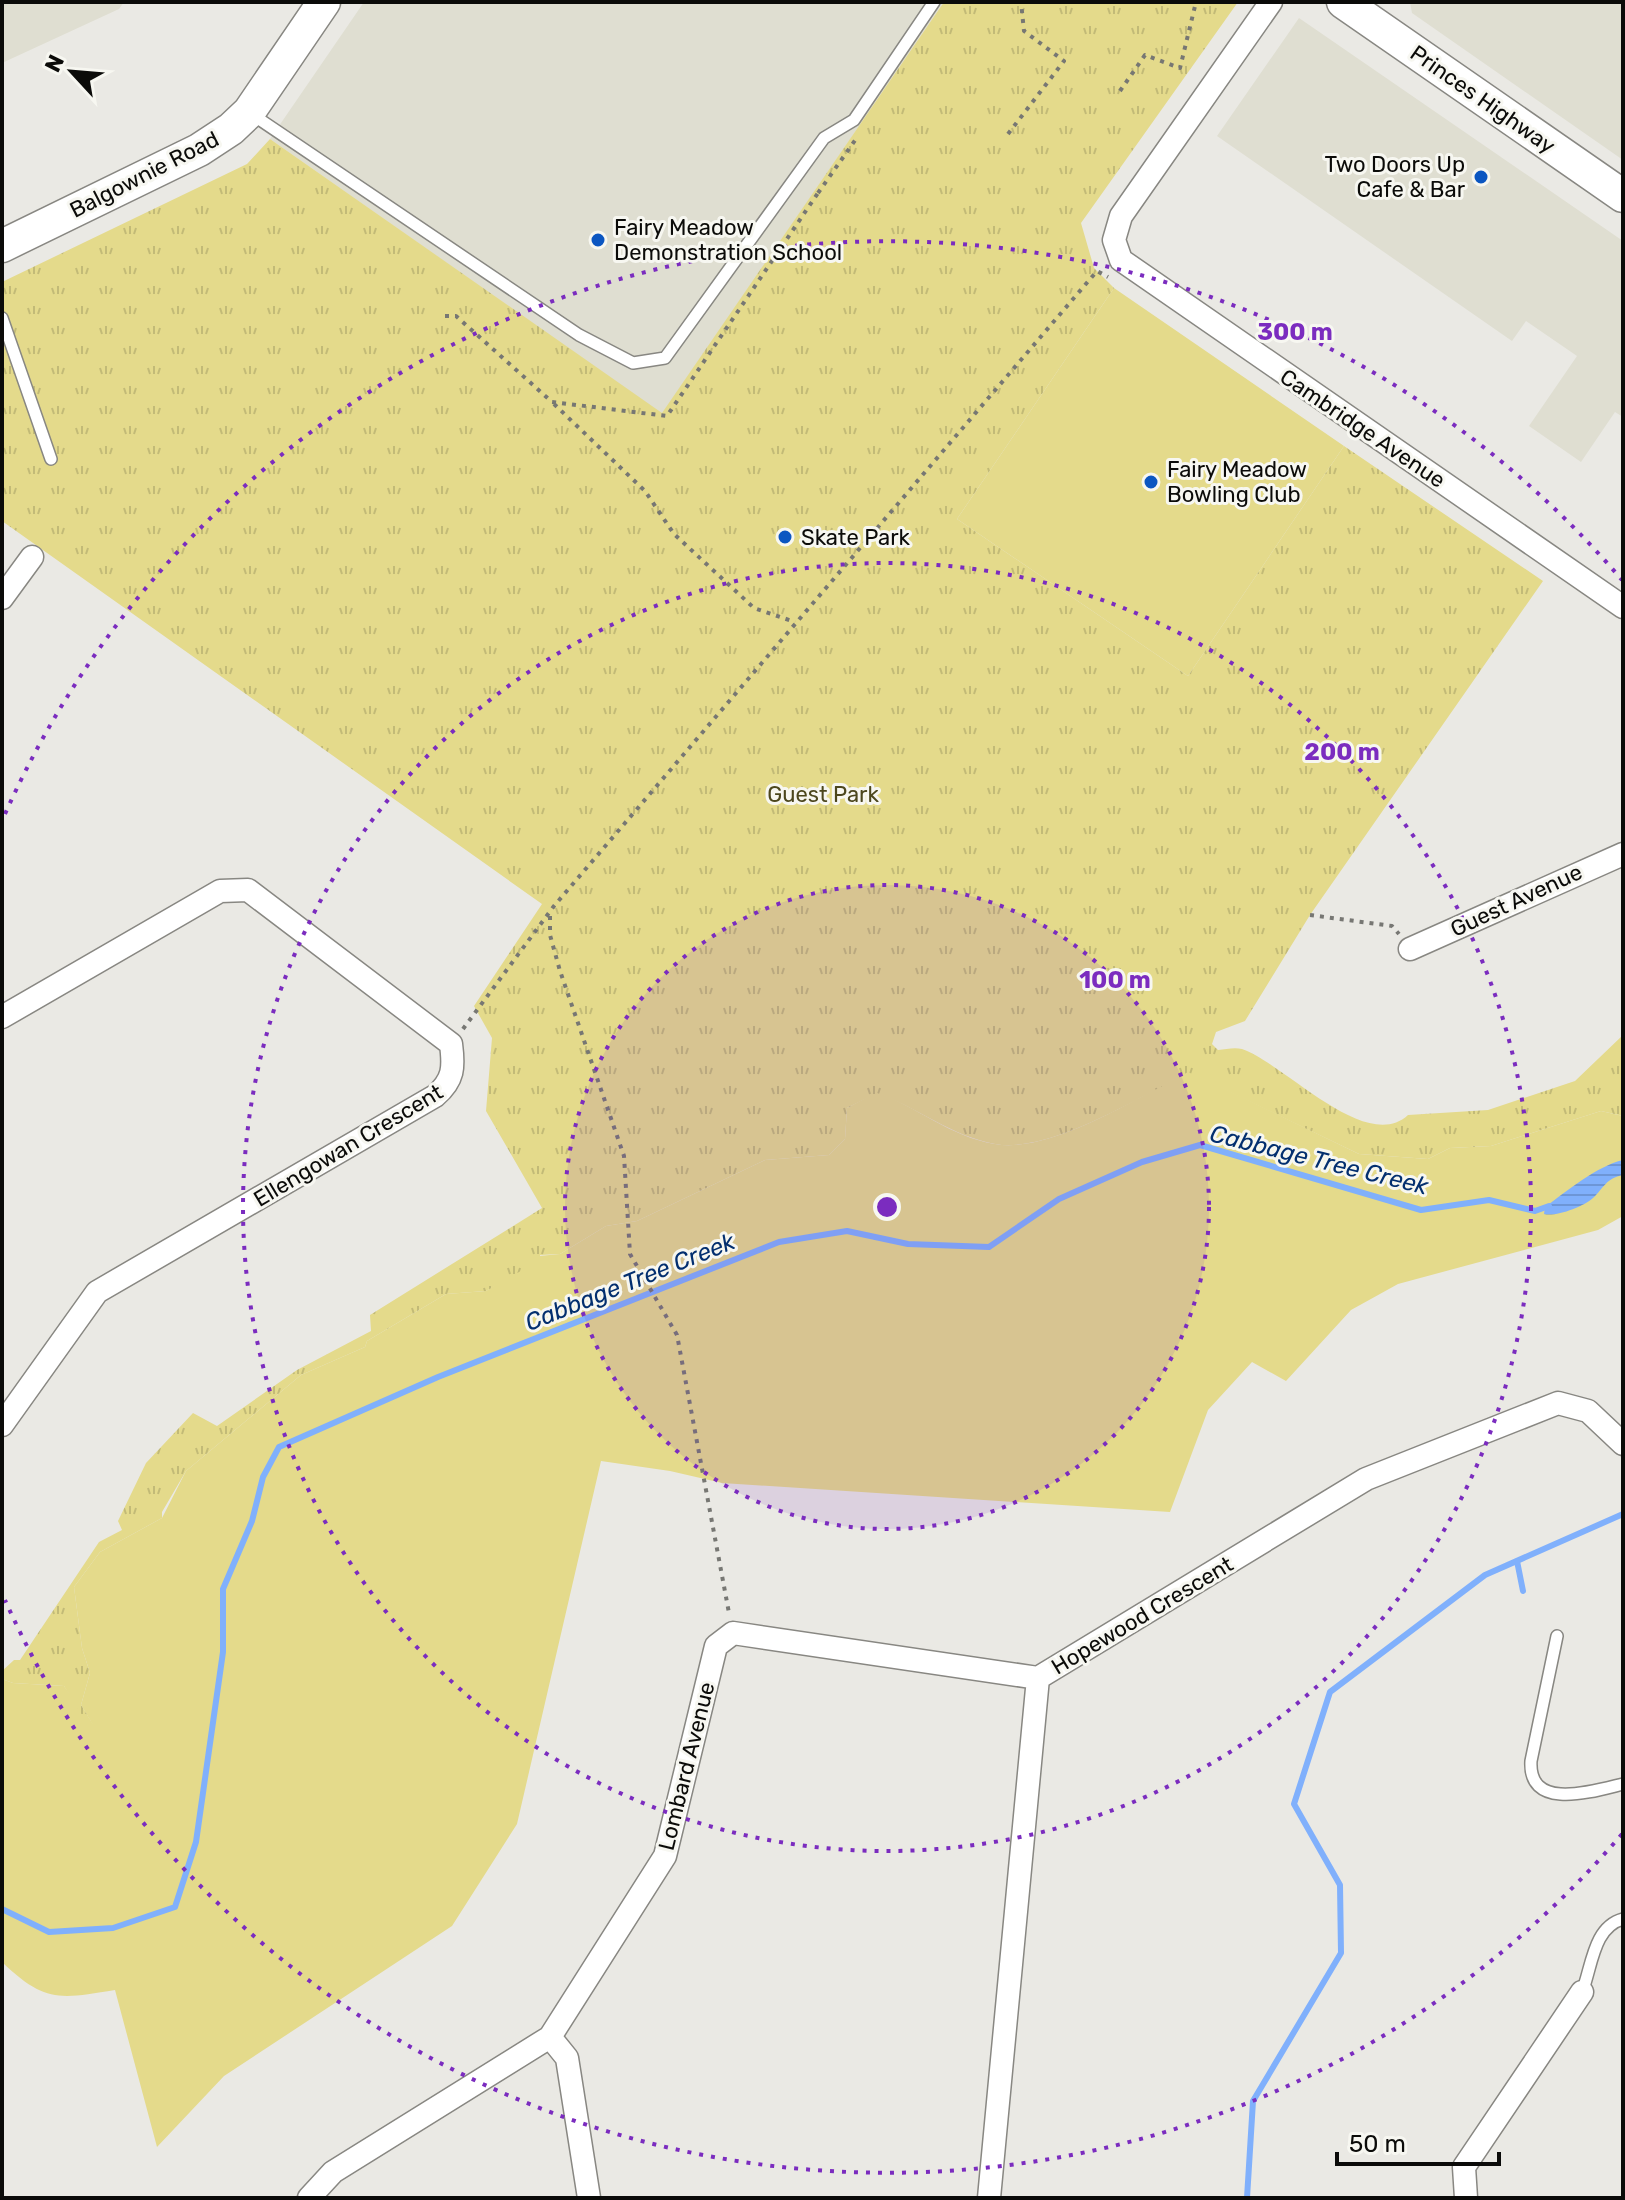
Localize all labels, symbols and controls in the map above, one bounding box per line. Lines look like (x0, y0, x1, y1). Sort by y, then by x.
north arrow (32, 32, 112, 112)
street label: Princes Highway (1405, 39, 1560, 160)
text: N (39, 50, 70, 76)
street label: Balgownie Road (65, 125, 223, 224)
place label: Two Doors Up Cafe & Bar (1325, 151, 1466, 203)
marker: Two Doors Up Cafe & Bar (1472, 168, 1490, 186)
place label: Fairy Meadow Demonstration School (614, 214, 842, 266)
marker: Fairy Meadow Demonstration School (589, 231, 607, 249)
text: 300 m (1257, 318, 1333, 346)
street label: Cambridge Avenue (1275, 363, 1450, 494)
place label: Fairy Meadow Bowling Club (1167, 456, 1307, 508)
marker: Fairy Meadow Bowling Club (1142, 473, 1160, 491)
place label: Skate Park (801, 524, 911, 551)
marker: Skate Park (776, 528, 794, 546)
text: 200 m (1304, 738, 1380, 766)
park label: Guest Park (767, 781, 879, 808)
street label: Guest Avenue (1446, 858, 1586, 943)
text: 100 m (1079, 966, 1151, 994)
street label: Ellengowan Crescent (249, 1078, 448, 1213)
water label: Cabbage Tree Creek (1207, 1119, 1432, 1201)
centre of rings (873, 1193, 901, 1221)
water label: Cabbage Tree Creek (521, 1227, 740, 1337)
street label: Hopewood Crescent (1047, 1550, 1238, 1680)
street label: Lombard Avenue (653, 1679, 720, 1853)
scale bar (1337, 2116, 1499, 2166)
text: 50 m (1349, 2130, 1406, 2158)

